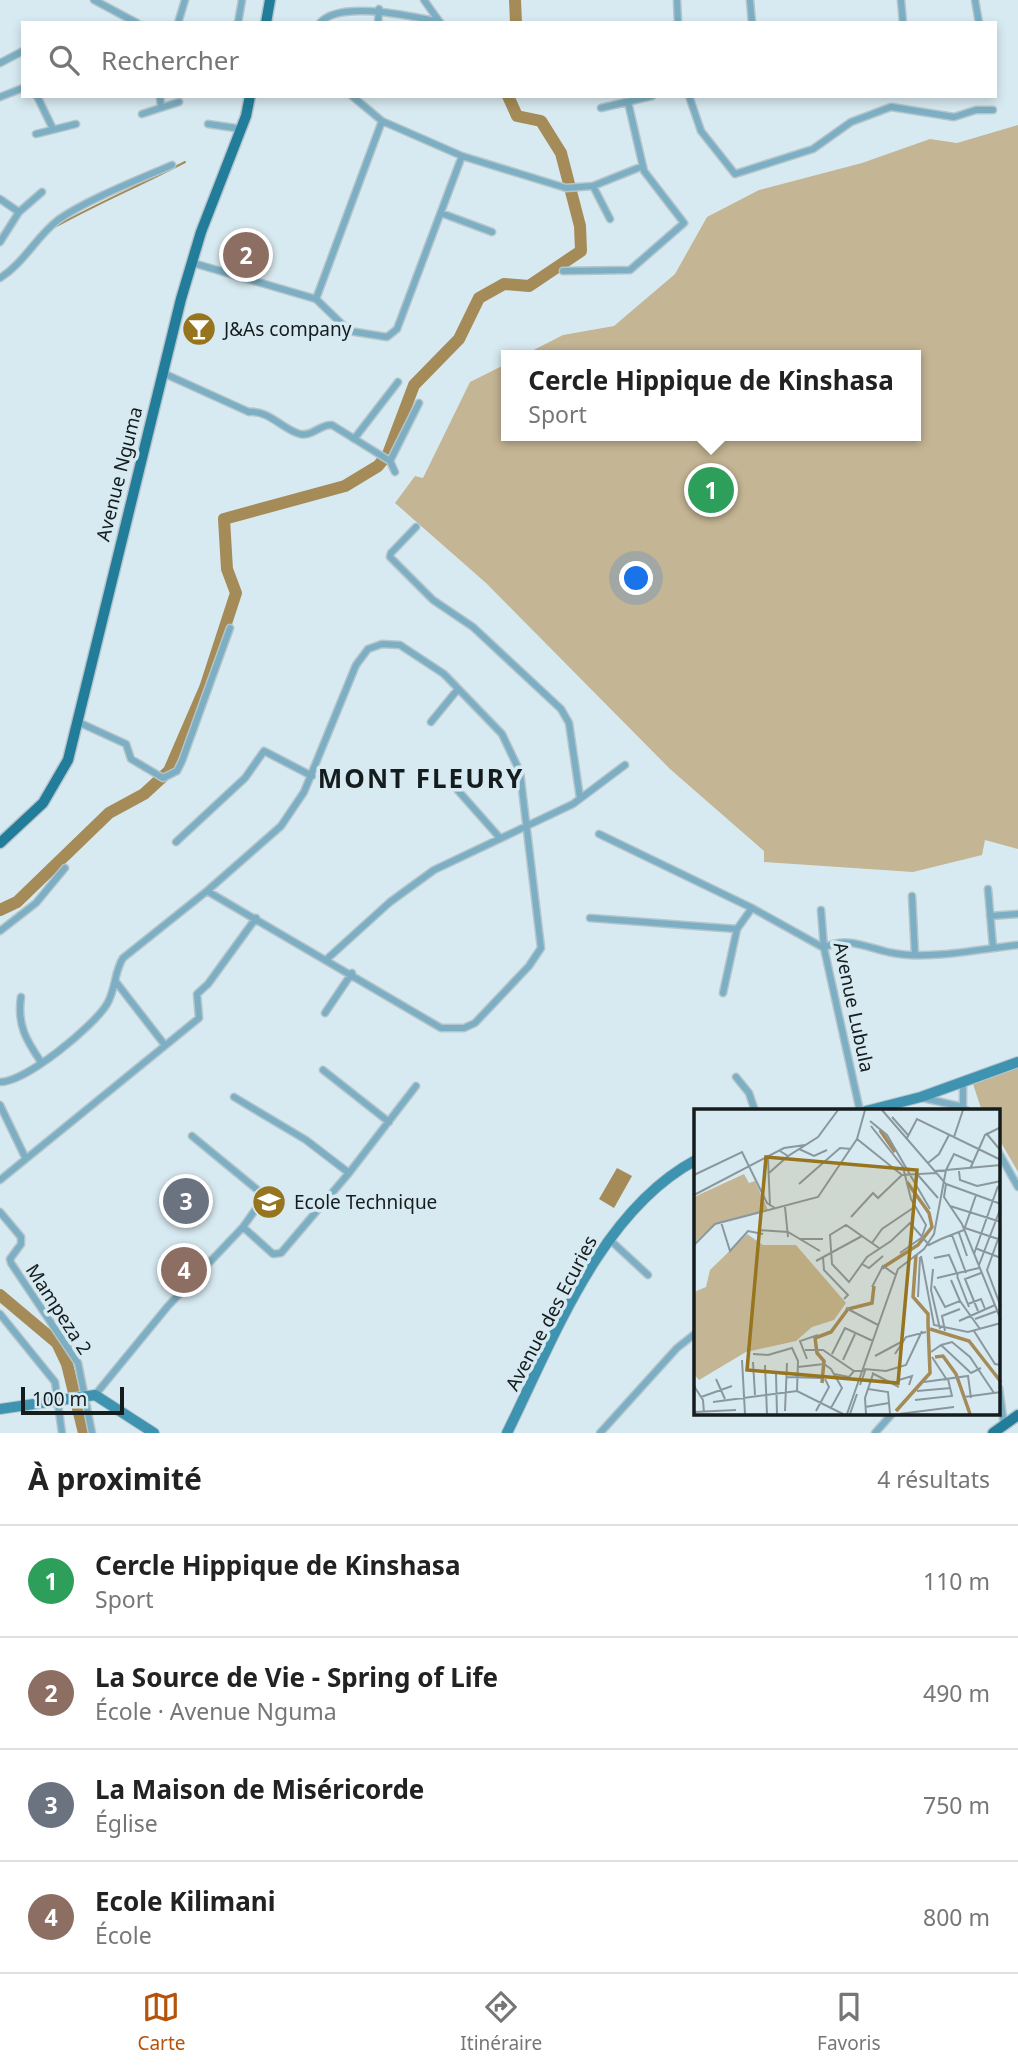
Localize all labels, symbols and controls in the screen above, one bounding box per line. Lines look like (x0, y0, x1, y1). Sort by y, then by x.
search box (21, 21, 997, 98)
icon: search (45, 41, 83, 79)
text: Rechercher (101, 42, 239, 78)
pin: 2 (223, 229, 269, 281)
bar icon: J&As company (180, 310, 218, 348)
place label: J&As company (222, 316, 352, 342)
popup (501, 350, 921, 441)
text: Cercle Hippique de Kinshasa (528, 362, 894, 398)
text: Sport (528, 398, 587, 430)
street label: Avenue Nguma (90, 404, 148, 544)
pin: 1 (688, 464, 734, 516)
your location (619, 561, 653, 595)
district label: MONT FLEURY (318, 760, 524, 796)
street label: Avenue Lubula (828, 940, 880, 1074)
inset map (694, 1109, 1000, 1416)
pin: 3 (163, 1175, 209, 1227)
school or university icon: Ecole Technique (250, 1183, 288, 1221)
place label: Ecole Technique (294, 1189, 437, 1215)
street label: Avenue des Ecuries (499, 1231, 603, 1395)
pin: 4 (161, 1244, 207, 1296)
street label: Mampeza 2 (20, 1259, 98, 1359)
scale bar (21, 1384, 124, 1416)
text: 100 m (32, 1386, 87, 1412)
text: À proximité (28, 1458, 202, 1499)
text: 4 résultats (877, 1463, 990, 1495)
text: Cercle Hippique de Kinshasa (95, 1547, 460, 1583)
text: 1 (44, 1565, 58, 1597)
text: 110 m (923, 1565, 990, 1597)
text: Sport (95, 1583, 154, 1615)
text: La Source de Vie - Spring of Life (95, 1659, 498, 1695)
text: 2 (44, 1677, 58, 1709)
text: 490 m (923, 1677, 990, 1709)
text: École · Avenue Nguma (95, 1695, 337, 1727)
text: La Maison de Miséricorde (95, 1771, 424, 1807)
text: 3 (44, 1789, 58, 1821)
text: 750 m (923, 1789, 990, 1821)
text: Église (95, 1807, 158, 1839)
text: Ecole Kilimani (95, 1883, 275, 1919)
text: 4 (44, 1901, 58, 1933)
text: 800 m (923, 1901, 990, 1933)
text: École (95, 1919, 152, 1951)
tab: Carte (137, 1988, 186, 2056)
tab: Itinéraire (460, 1988, 542, 2056)
tab: Favoris (817, 1988, 881, 2056)

